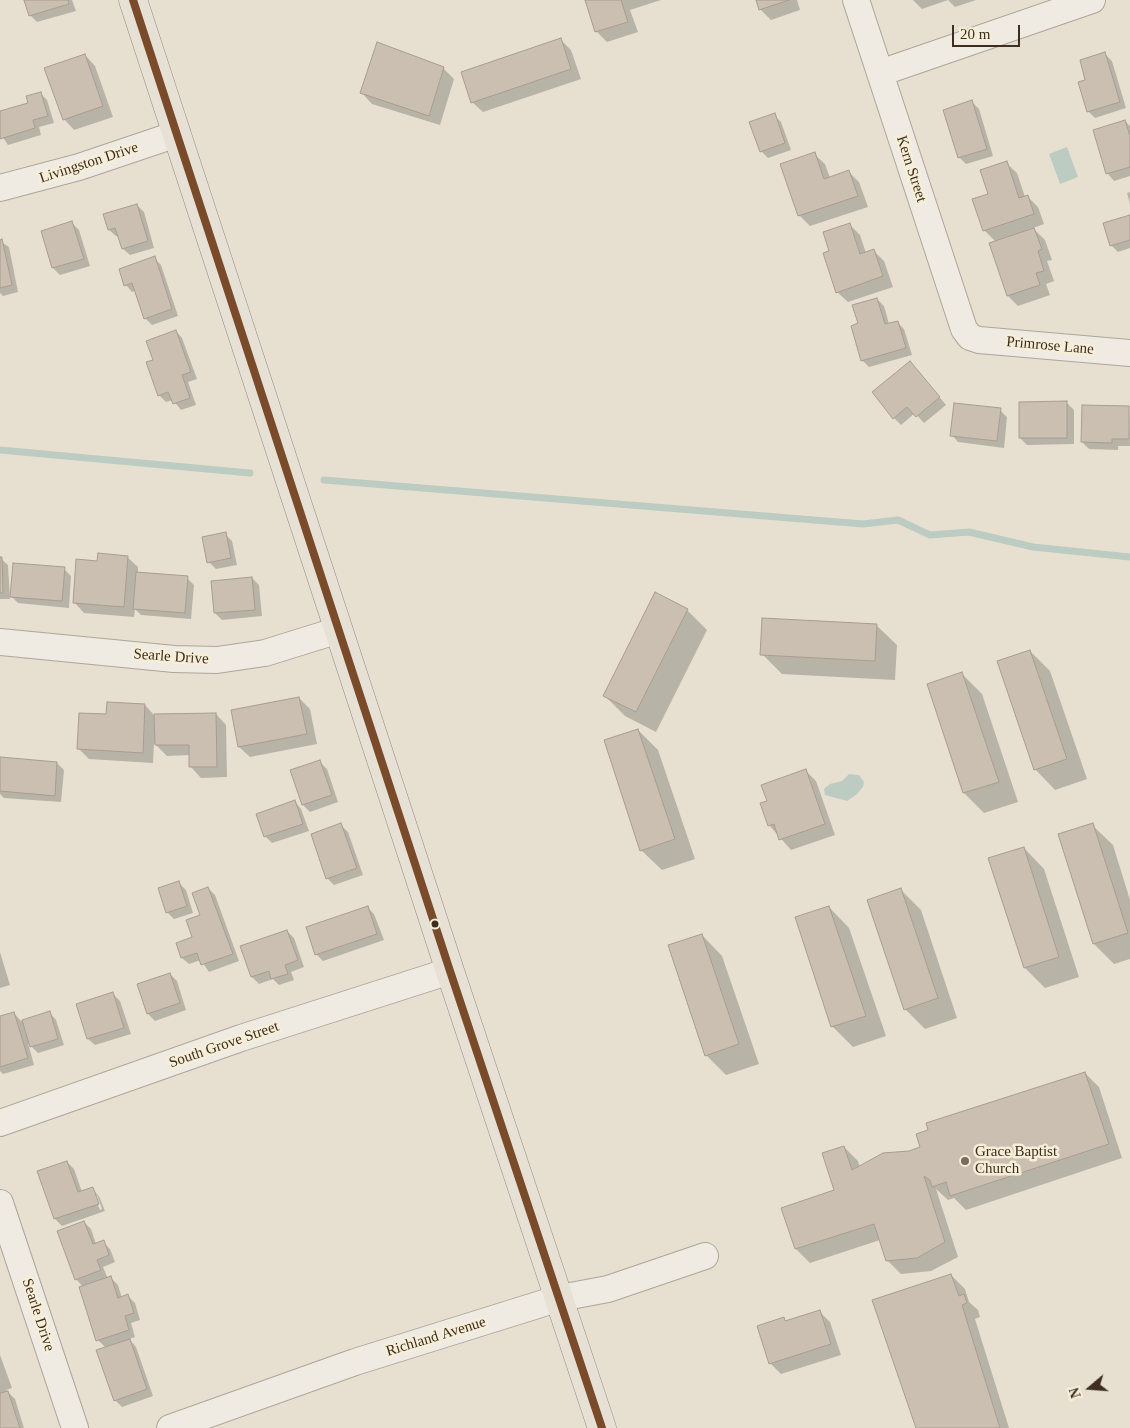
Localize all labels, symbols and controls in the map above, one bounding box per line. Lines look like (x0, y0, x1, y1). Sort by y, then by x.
scale bar (955, 15, 1022, 47)
text: 20 m (960, 26, 990, 42)
street label: Kern Street (892, 134, 930, 204)
street label: Livingston Drive (37, 139, 141, 187)
street label: Primrose Lane (1005, 333, 1095, 359)
street label: Searle Drive (133, 645, 209, 669)
unlabelled marker (430, 919, 440, 929)
street label: South Grove Street (167, 1018, 281, 1072)
place label: Grace Baptist Church (975, 1143, 1057, 1178)
marker: Grace Baptist Church (959, 1155, 971, 1167)
street label: Searle Drive (18, 1276, 58, 1354)
street label: Richland Avenue (384, 1313, 488, 1361)
north arrow (1065, 1363, 1115, 1413)
text: N (1067, 1386, 1084, 1400)

